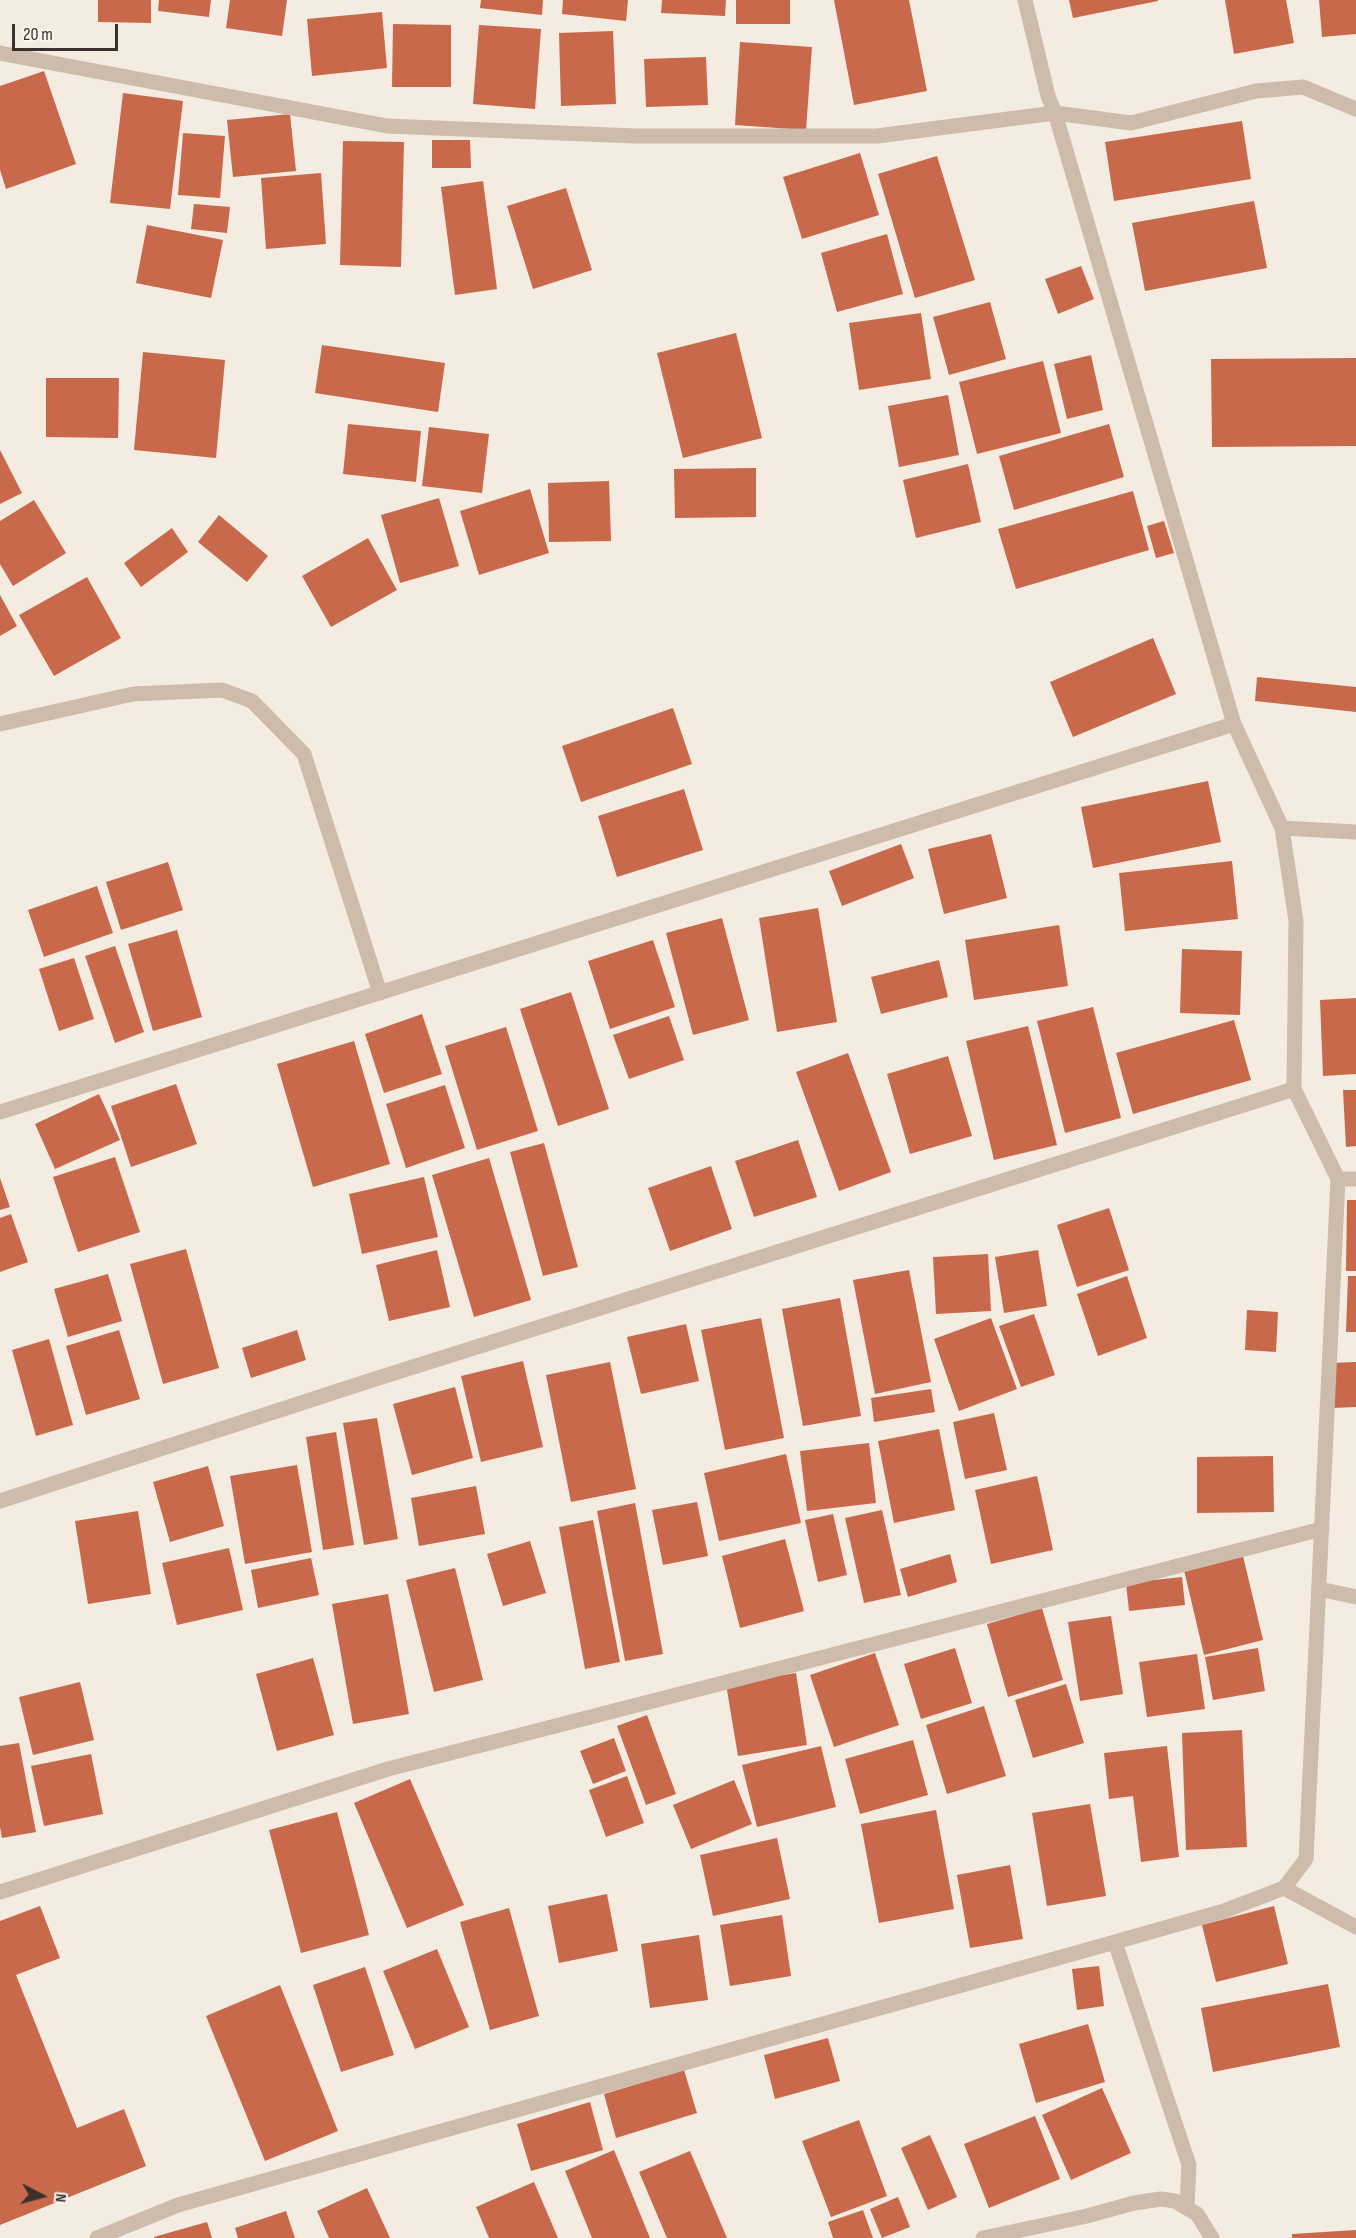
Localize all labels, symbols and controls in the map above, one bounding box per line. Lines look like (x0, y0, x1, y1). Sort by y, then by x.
scale bar (15, 12, 122, 50)
text: 20 m (23, 24, 53, 45)
north arrow (12, 2166, 72, 2226)
text: N (51, 2193, 70, 2203)

